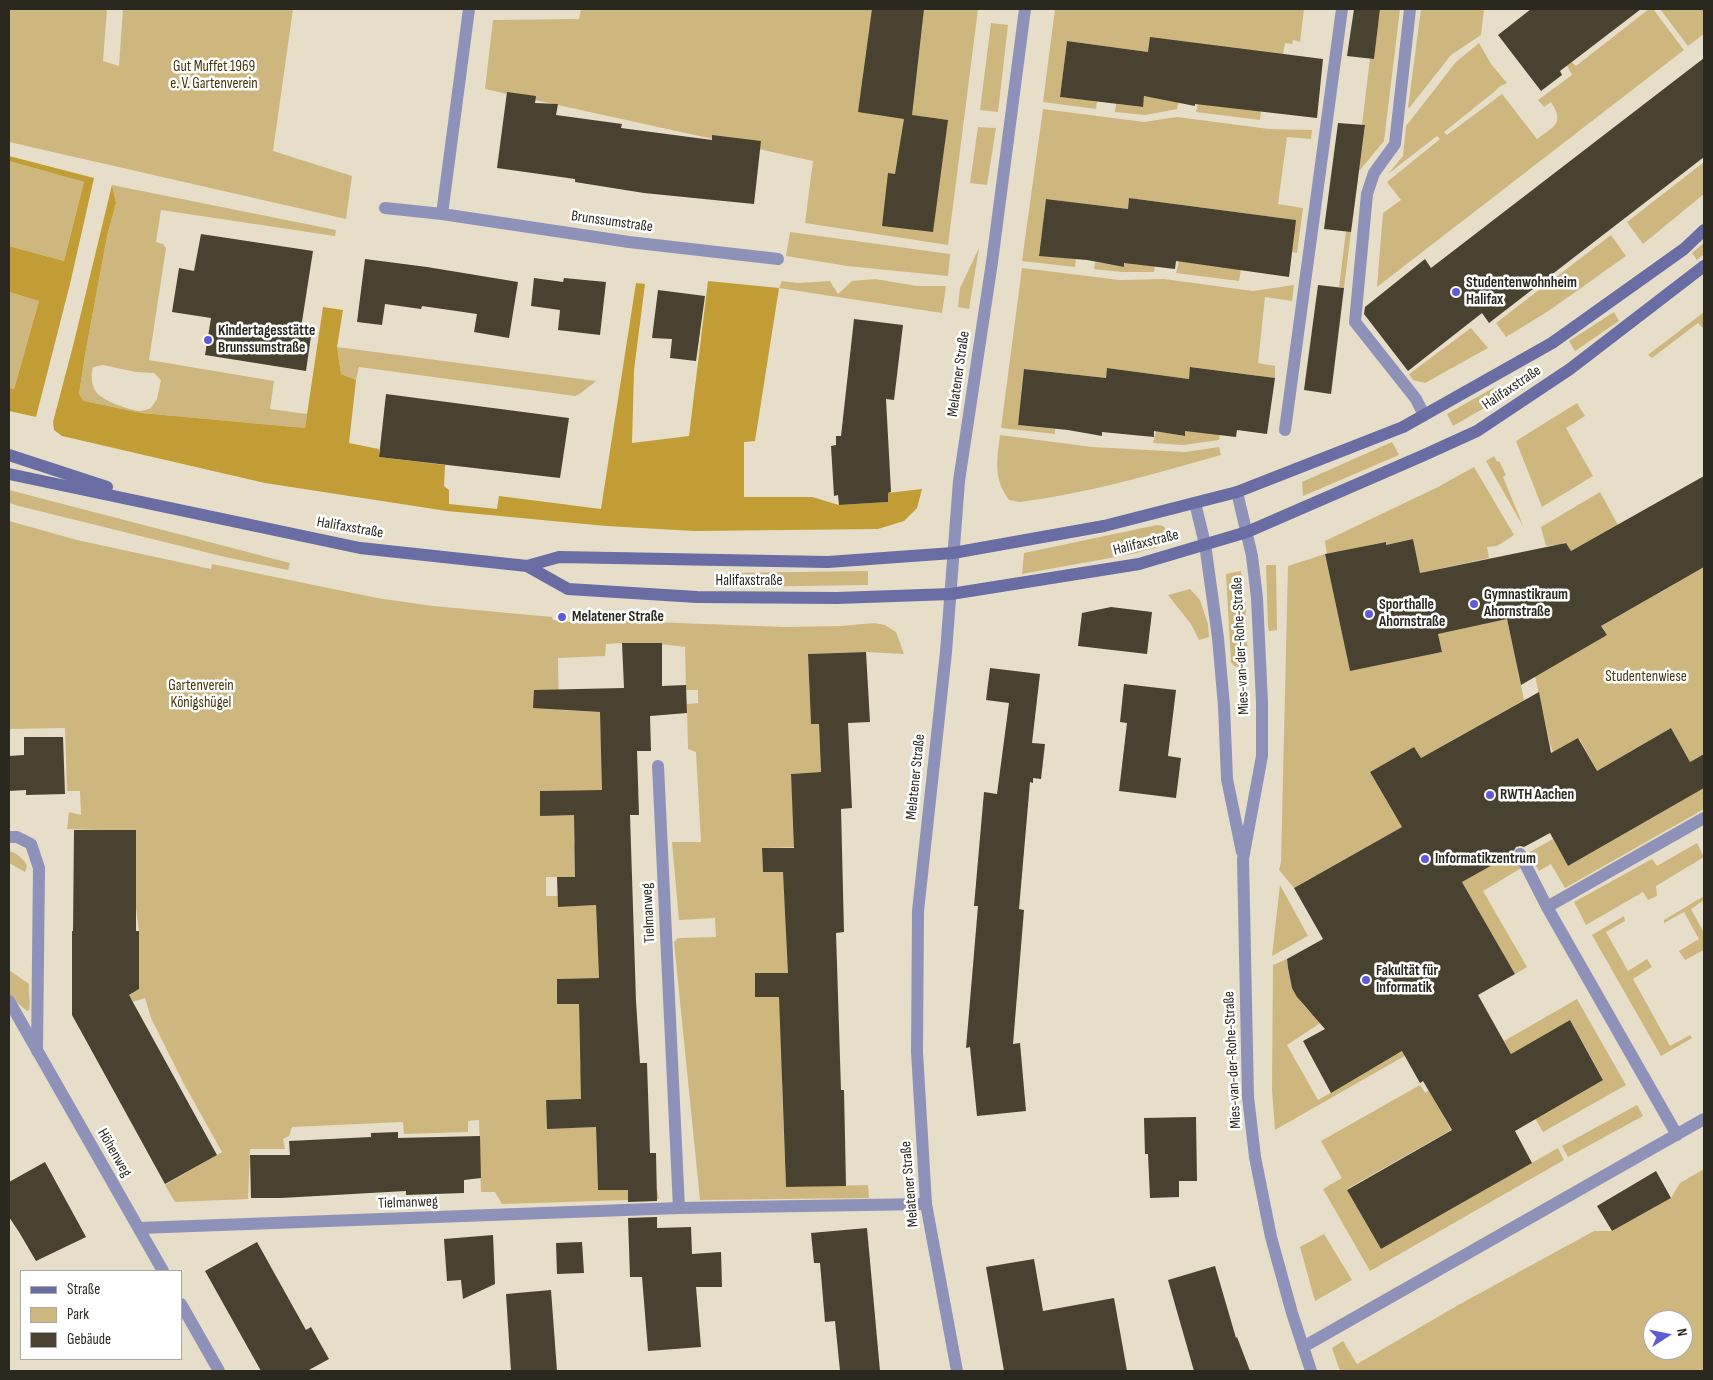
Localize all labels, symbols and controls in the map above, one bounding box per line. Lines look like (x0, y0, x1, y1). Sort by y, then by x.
park label: Gut Muffet 1969 e. V. Gartenverein (170, 58, 258, 93)
street label: Brunssumstraße (570, 207, 654, 237)
place label: Studentenwohnheim Halifax (1466, 274, 1577, 309)
marker: Studentenwohnheim Halifax (1450, 286, 1462, 298)
place label: Kindertagesstätte Brunssumstraße (218, 322, 315, 357)
street label: Melatener Straße (944, 330, 974, 418)
marker: Kindertagesstätte Brunssumstraße (202, 334, 214, 346)
street label: Halifaxstraße (1479, 362, 1545, 414)
street label: Halifaxstraße (315, 513, 385, 543)
street label: Halifaxstraße (1111, 526, 1181, 560)
street label: Halifaxstraße (716, 572, 782, 590)
street label: Mies-van-der-Rohe-Straße (1228, 577, 1254, 715)
place label: Gymnastikraum Ahornstraße (1484, 586, 1568, 621)
place label: Sporthalle Ahornstraße (1379, 596, 1445, 631)
marker: Gymnastikraum Ahornstraße (1468, 598, 1480, 610)
place label: Melatener Straße (572, 608, 664, 626)
marker: Sporthalle Ahornstraße (1363, 608, 1375, 620)
marker: Melatener Straße (556, 611, 568, 623)
park label: Studentenwiese (1605, 668, 1687, 686)
park label: Gartenverein Königshügel (168, 677, 234, 712)
street label: Melatener Straße (903, 733, 929, 821)
place label: RWTH Aachen (1500, 786, 1574, 804)
marker: RWTH Aachen (1484, 789, 1496, 801)
place label: Informatikzentrum (1435, 850, 1536, 868)
marker: Informatikzentrum (1419, 853, 1431, 865)
street label: Tielmanweg (638, 883, 660, 943)
place label: Fakultät für Informatik (1376, 962, 1438, 997)
marker: Fakultät für Informatik (1360, 974, 1372, 986)
street label: Mies-van-der-Rohe-Straße (1220, 991, 1246, 1129)
street label: Höhenweg (93, 1126, 135, 1180)
street label: Melatener Straße (897, 1140, 923, 1228)
street label: Tielmanweg (378, 1193, 438, 1213)
legend (20, 1270, 182, 1360)
text: Straße (67, 1280, 100, 1299)
text: Park (67, 1305, 89, 1324)
north arrow (1643, 1310, 1693, 1360)
text: N (1673, 1327, 1691, 1338)
text: Gebäude (67, 1330, 111, 1349)

